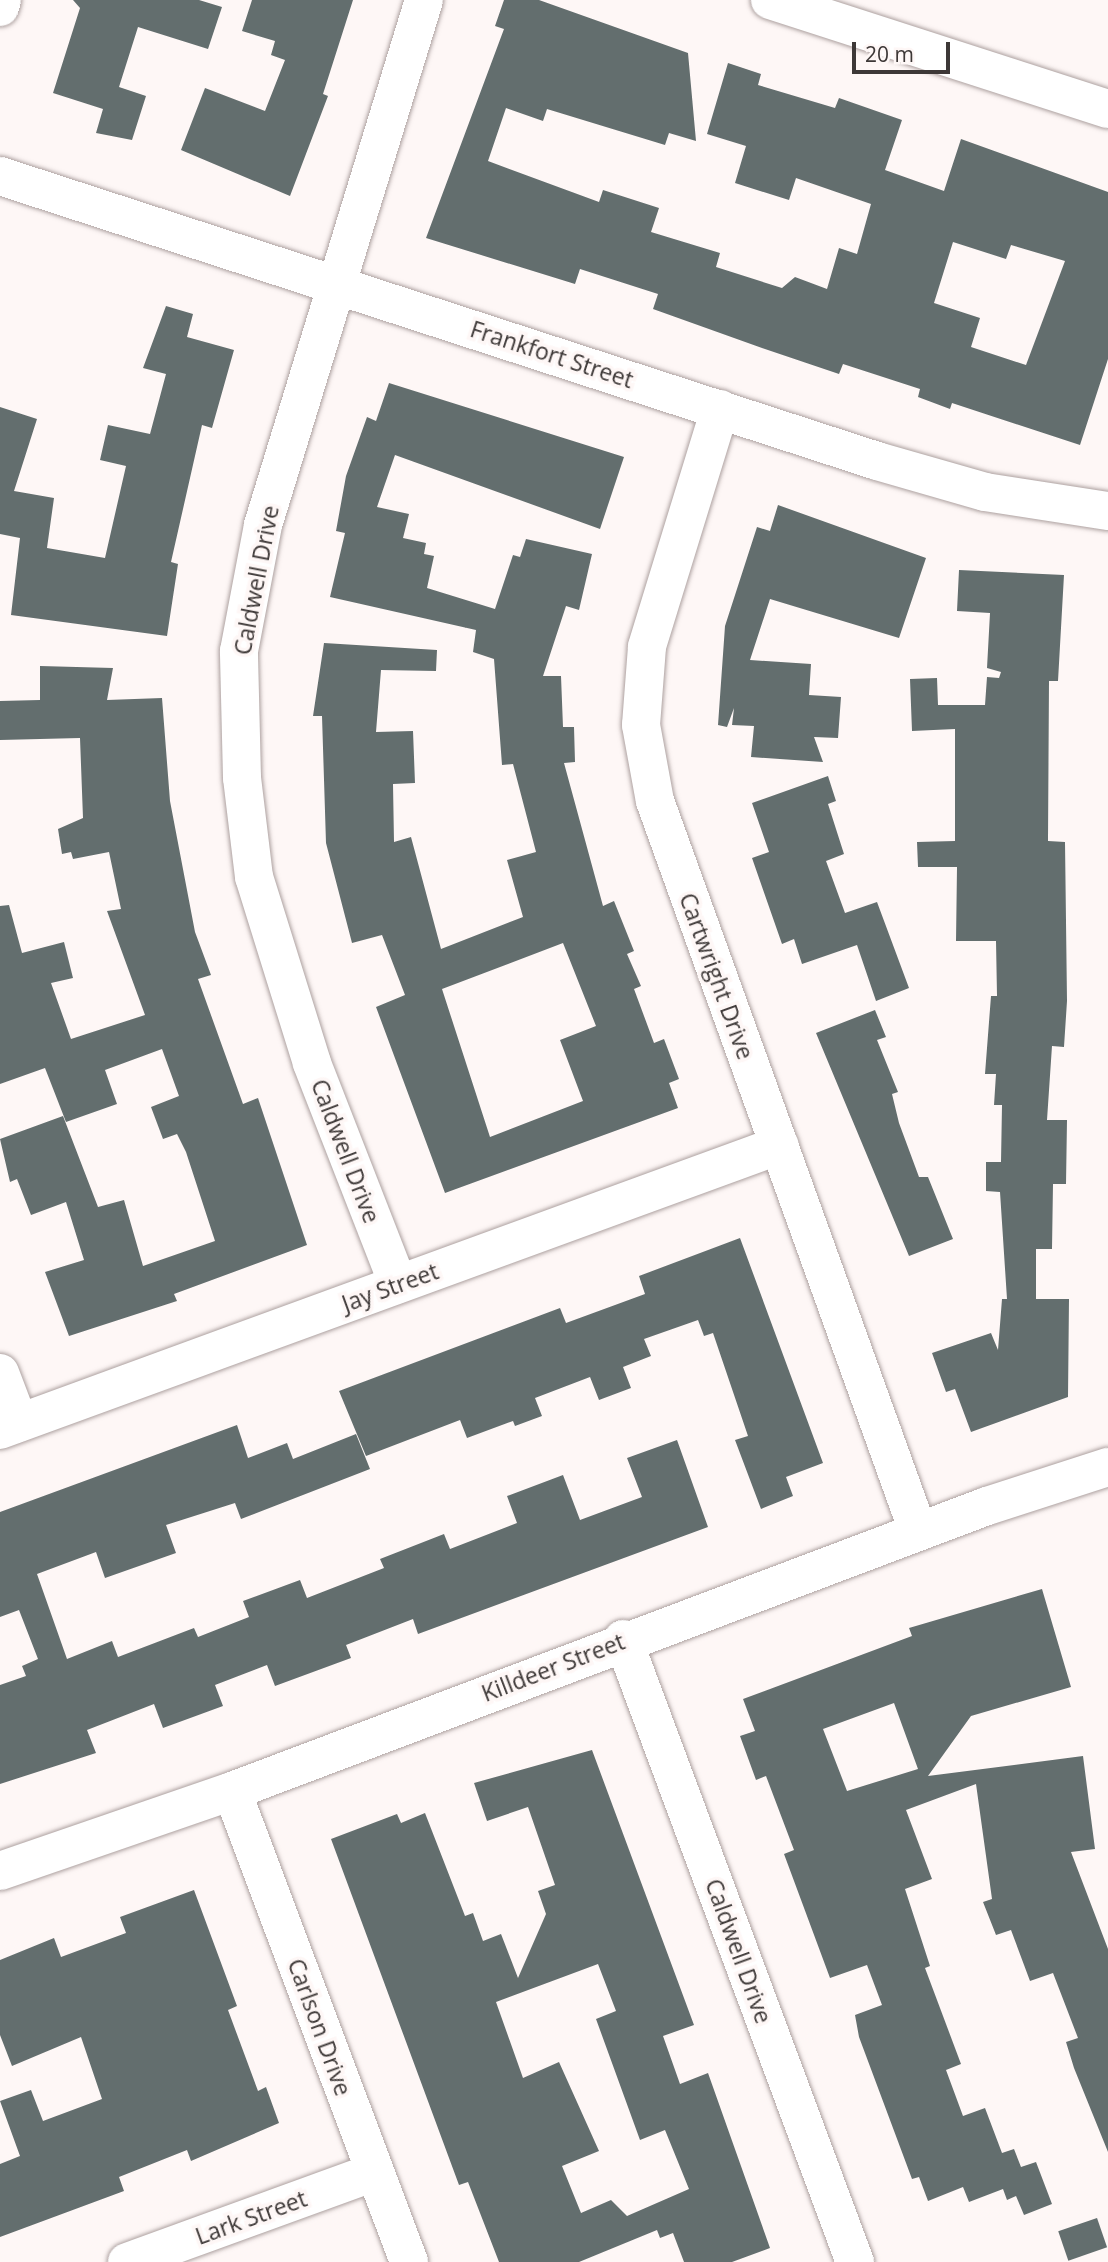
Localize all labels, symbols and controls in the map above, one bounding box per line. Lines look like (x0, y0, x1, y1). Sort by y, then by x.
scale bar (856, 28, 954, 72)
text: 20 m (865, 40, 914, 68)
street label: Frankfort Street (467, 315, 637, 393)
street label: Caldwell Drive (228, 503, 284, 657)
street label: Cartwright Drive (674, 889, 760, 1063)
street label: Caldwell Drive (306, 1075, 386, 1227)
street label: Jay Street (338, 1257, 442, 1317)
street label: Killdeer Street (478, 1627, 628, 1707)
street label: Caldwell Drive (700, 1875, 778, 2027)
street label: Carlson Drive (282, 1955, 358, 2099)
street label: Lark Street (192, 2184, 310, 2250)

